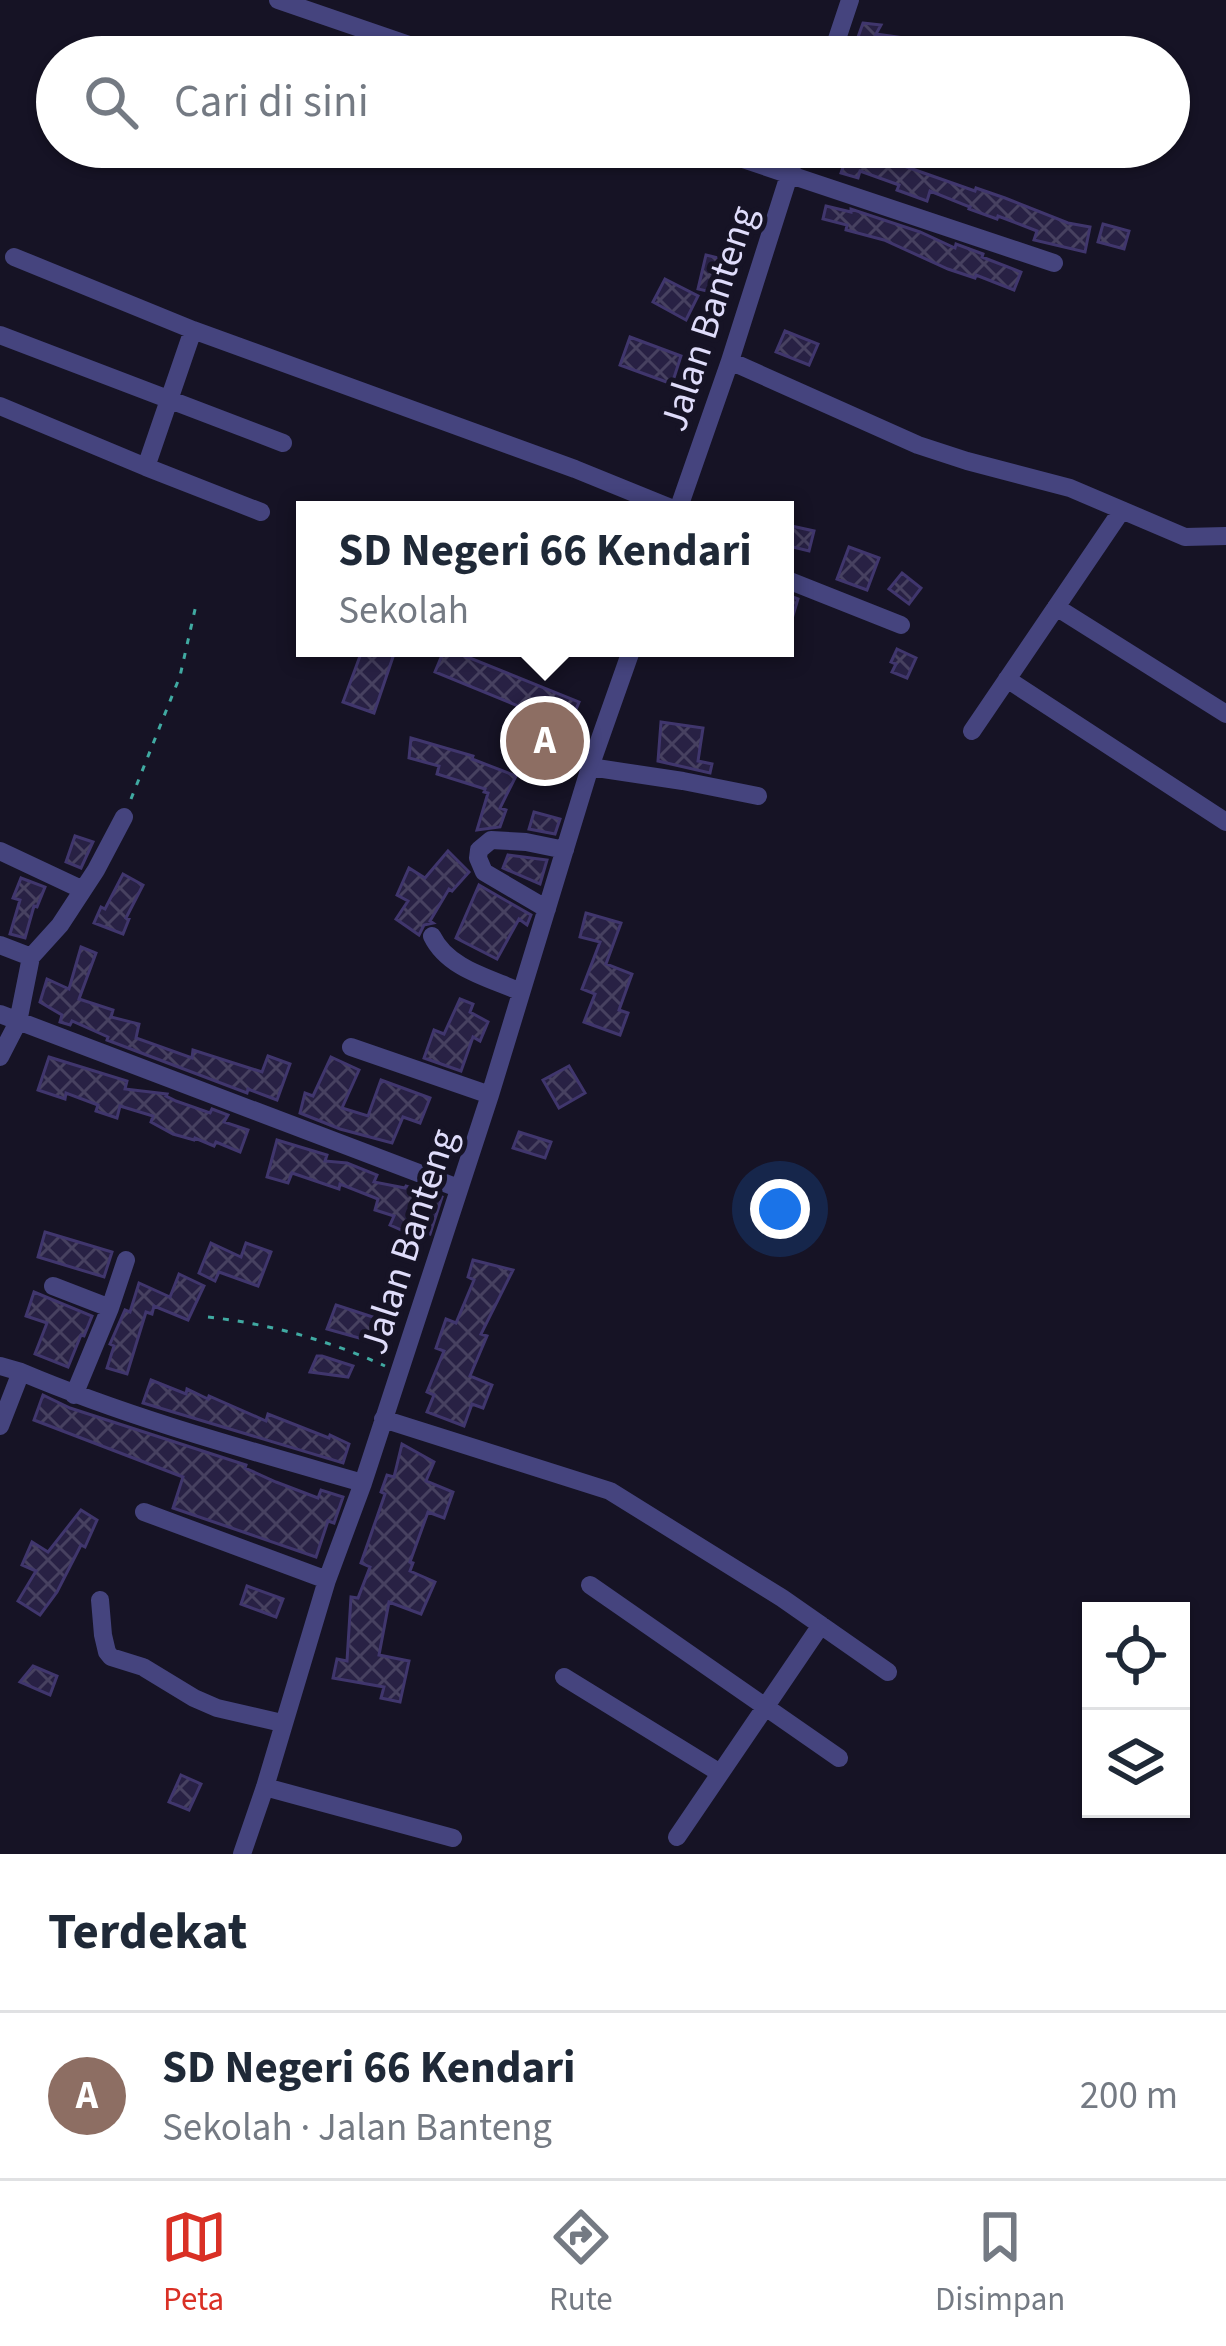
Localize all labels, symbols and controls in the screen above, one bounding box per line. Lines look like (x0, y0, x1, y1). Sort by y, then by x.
search box (36, 36, 1190, 168)
icon: search (78, 69, 144, 135)
text: Cari di sini (174, 70, 369, 134)
street label: Jalan Banteng (646, 198, 772, 439)
popup (296, 501, 794, 657)
text: SD Negeri 66 Kendari (338, 519, 752, 583)
text: Sekolah (338, 583, 469, 639)
pin: A (506, 696, 584, 786)
street label: Jalan Banteng (346, 1121, 472, 1362)
your location (750, 1179, 810, 1239)
map controls (1082, 1602, 1190, 1818)
button: locate (1082, 1602, 1190, 1710)
button: layers (1082, 1710, 1190, 1818)
text: Terdekat (48, 1896, 247, 1968)
text: SD Negeri 66 Kendari (162, 2036, 576, 2100)
text: A (76, 2068, 98, 2124)
text: 200 m (1080, 2068, 1178, 2124)
text: Sekolah · Jalan Banteng (162, 2100, 552, 2156)
tab: Peta (161, 2204, 227, 2323)
tab: Rute (548, 2204, 614, 2323)
tab: Disimpan (935, 2204, 1065, 2323)

